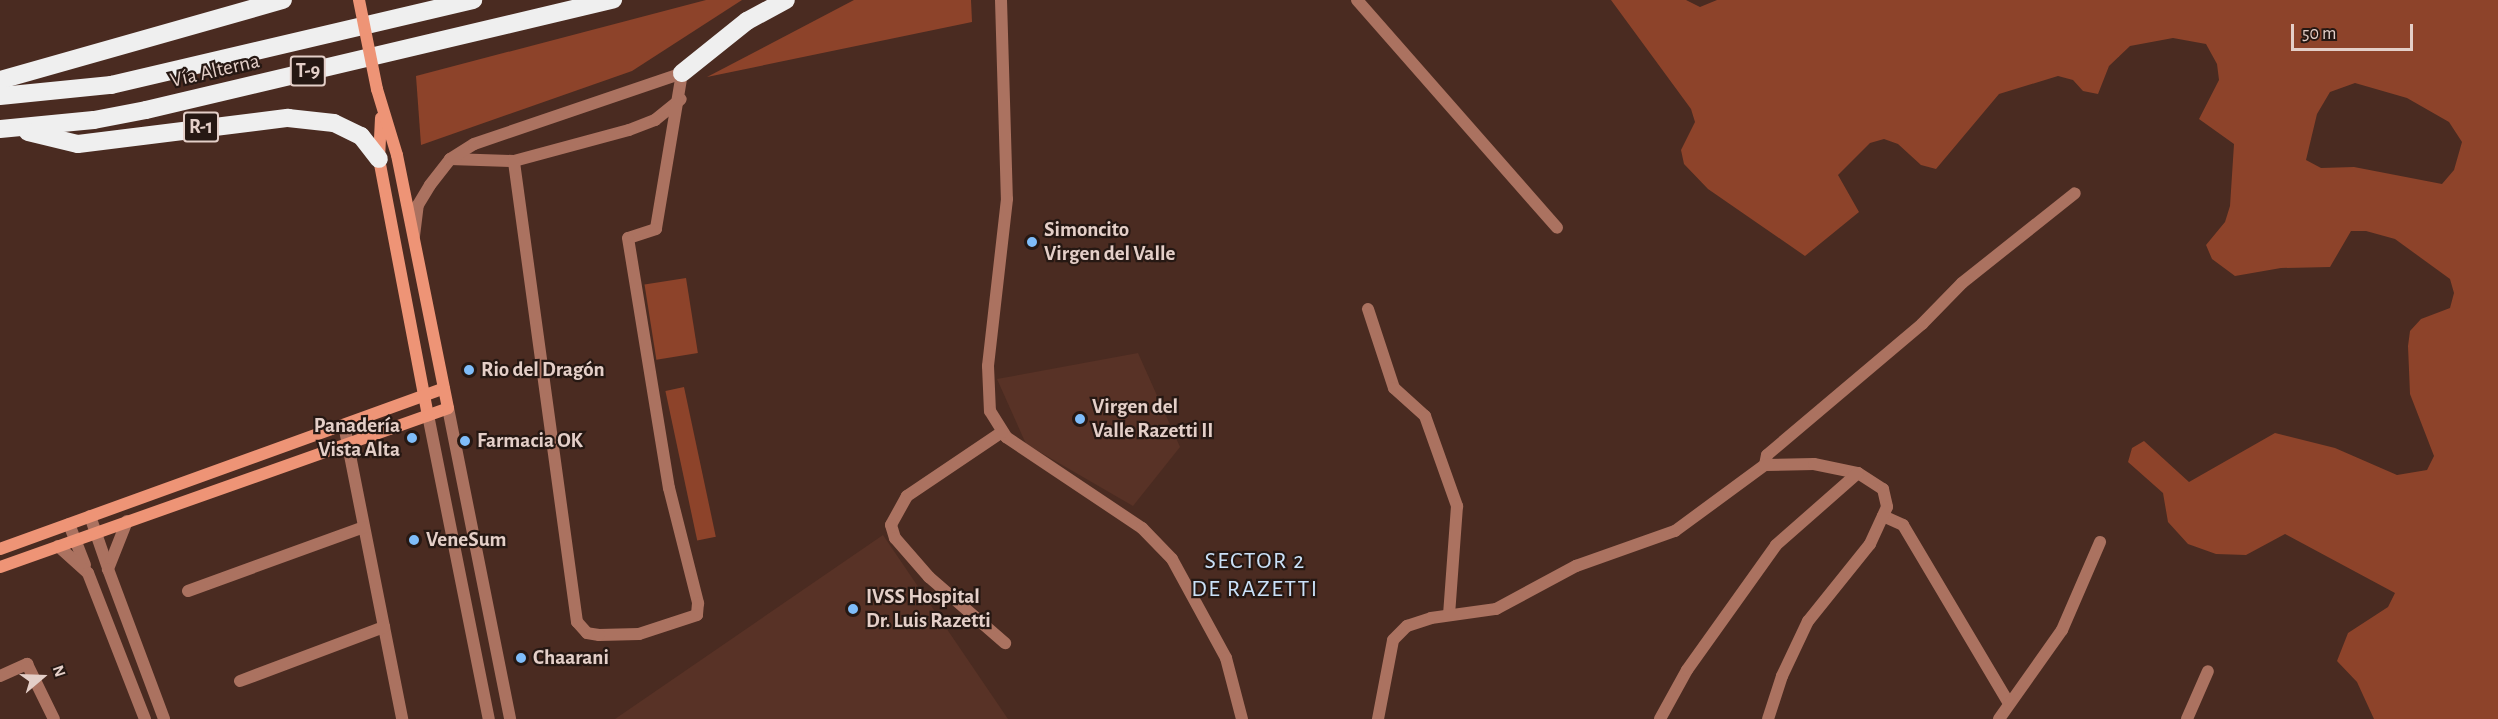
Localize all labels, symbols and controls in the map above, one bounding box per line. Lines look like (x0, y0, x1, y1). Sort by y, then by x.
scale bar (2294, 12, 2416, 50)
text: 50 m (2302, 25, 2336, 43)
street label: Vía Alterna (168, 49, 262, 93)
road number: T-9 (288, 54, 328, 88)
road number: R-1 (183, 110, 219, 144)
place label: Simoncito Virgen del Valle (1044, 217, 1175, 267)
marker: Simoncito Virgen del Valle (1025, 235, 1039, 249)
place label: Rio del Dragón (481, 357, 605, 383)
marker: Rio del Dragón (462, 363, 476, 377)
place label: Virgen del Valle Razetti II (1092, 394, 1214, 444)
marker: Virgen del Valle Razetti II (1073, 412, 1087, 426)
place label: Panadería Vista Alta (314, 413, 400, 463)
place label: Farmacia OK (477, 428, 583, 454)
marker: Panadería Vista Alta (405, 431, 419, 445)
marker: Farmacia OK (458, 434, 472, 448)
place label: VeneSum (426, 527, 507, 553)
marker: VeneSum (407, 533, 421, 547)
district label: SECTOR 2 DE RAZETTI (1191, 548, 1319, 604)
place label: IVSS Hospital Dr. Luis Razetti (866, 584, 991, 634)
marker: IVSS Hospital Dr. Luis Razetti (844, 600, 862, 618)
place label: Chaarani (533, 645, 609, 671)
north arrow (12, 647, 72, 707)
marker: Chaarani (514, 651, 528, 665)
text: N (50, 663, 68, 679)

